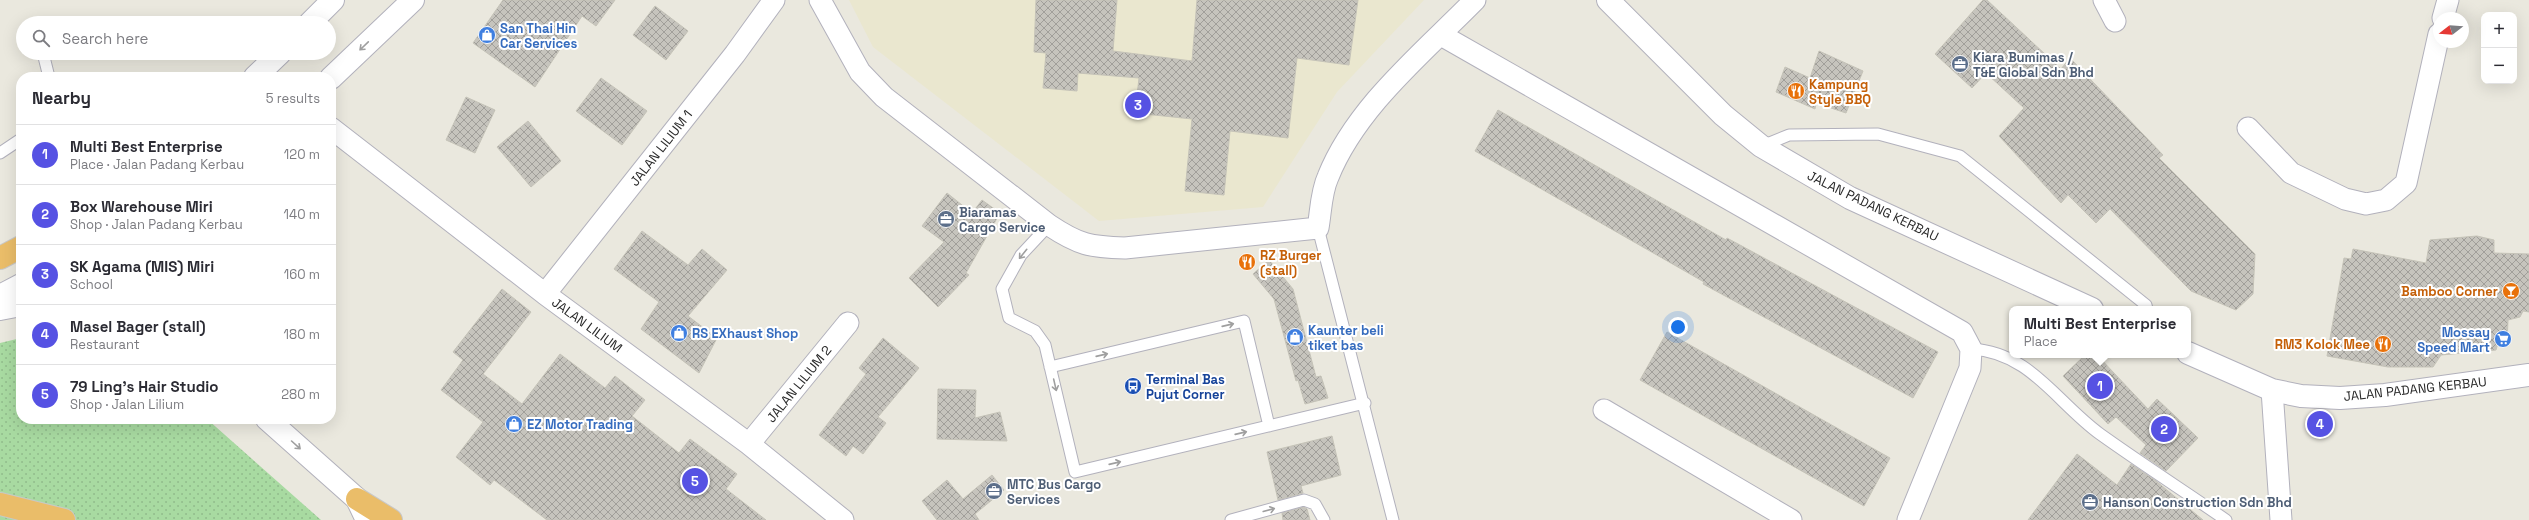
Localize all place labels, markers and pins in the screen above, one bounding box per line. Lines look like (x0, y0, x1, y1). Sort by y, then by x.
place label: San Thai Hin Car Services (500, 20, 578, 52)
shop icon: San Thai Hin Car Services (477, 25, 497, 45)
place label: Kiara Bumimas / T&E Global Sdn Bhd (1973, 49, 2094, 81)
office icon: Kiara Bumimas / T&E Global Sdn Bhd (1950, 54, 1970, 74)
place label: Kampung Style BBQ (1809, 76, 1871, 108)
restaurant icon: Kampung Style BBQ (1786, 81, 1806, 101)
pin: 3 (1125, 90, 1151, 120)
place label: Biaramas Cargo Service (959, 204, 1046, 236)
office icon: Biaramas Cargo Service (936, 209, 956, 229)
place label: RZ Burger (stall) (1260, 247, 1322, 279)
restaurant icon: RZ Burger (stall) (1237, 252, 1257, 272)
bar icon: Bamboo Corner (2501, 281, 2521, 301)
place label: Bamboo Corner (2401, 283, 2498, 300)
place label: Kaunter beli tiket bas (1308, 322, 1384, 354)
shop icon: RS EXhaust Shop (669, 323, 689, 343)
place label: Mossay Speed Mart (2417, 324, 2490, 356)
place label: RS EXhaust Shop (692, 325, 798, 342)
shop icon: Kaunter beli tiket bas (1285, 327, 1305, 347)
supermarket icon: Mossay Speed Mart (2493, 329, 2513, 349)
restaurant icon: RM3 Kolok Mee (2373, 334, 2393, 354)
place label: RM3 Kolok Mee (2275, 336, 2370, 353)
place label: Terminal Bas Pujut Corner (1146, 371, 1225, 403)
pin: 1 (2087, 371, 2113, 401)
bus stop icon: Terminal Bas Pujut Corner (1123, 376, 1143, 396)
pin: 4 (2307, 409, 2333, 439)
shop icon: EZ Motor Trading (504, 414, 524, 434)
pin: 2 (2151, 414, 2177, 444)
place label: EZ Motor Trading (527, 416, 633, 433)
pin: 5 (682, 466, 708, 496)
place label: MTC Bus Cargo Services (1007, 476, 1101, 508)
office icon: MTC Bus Cargo Services (984, 481, 1004, 501)
office icon: Hanson Construction Sdn Bhd (2080, 492, 2100, 512)
place label: Hanson Construction Sdn Bhd (2103, 494, 2292, 511)

